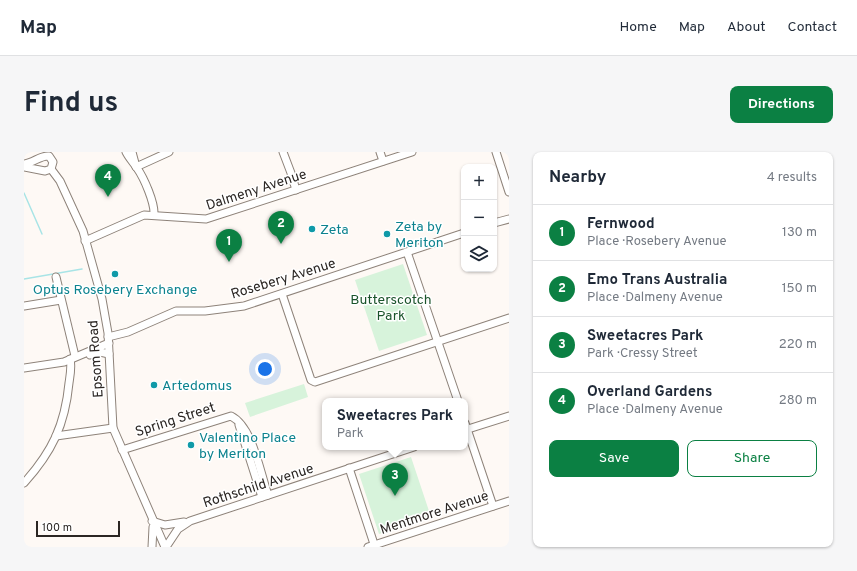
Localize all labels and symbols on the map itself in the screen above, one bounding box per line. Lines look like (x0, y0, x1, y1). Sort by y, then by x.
pin: 4 (95, 164, 121, 197)
street label: Dalmeny Avenue (204, 166, 309, 215)
pin: 2 (268, 211, 294, 244)
place label: Zeta by Meriton (395, 219, 444, 252)
place label: Zeta (320, 222, 349, 239)
marker: Zeta (307, 224, 317, 234)
pin: 1 (216, 229, 242, 262)
marker: Zeta by Meriton (382, 229, 392, 239)
street label: Rosebery Avenue (229, 255, 338, 303)
marker: Optus Rosebery Exchange (110, 269, 120, 279)
place label: Optus Rosebery Exchange (33, 282, 197, 299)
park label: Butterscotch Park (350, 292, 432, 325)
street label: Epsom Road (85, 319, 108, 398)
your location (255, 359, 275, 379)
place label: Artedomus (162, 378, 232, 395)
marker: Artedomus (149, 380, 159, 390)
street label: Spring Street (133, 400, 218, 441)
place label: Valentino Place by Meriton (199, 430, 296, 463)
marker: Valentino Place by Meriton (186, 440, 196, 450)
street label: Rothschild Avenue (201, 461, 316, 512)
pin: 3 (382, 463, 408, 496)
street label: Mentmore Avenue (378, 488, 491, 539)
scale bar (36, 519, 120, 538)

